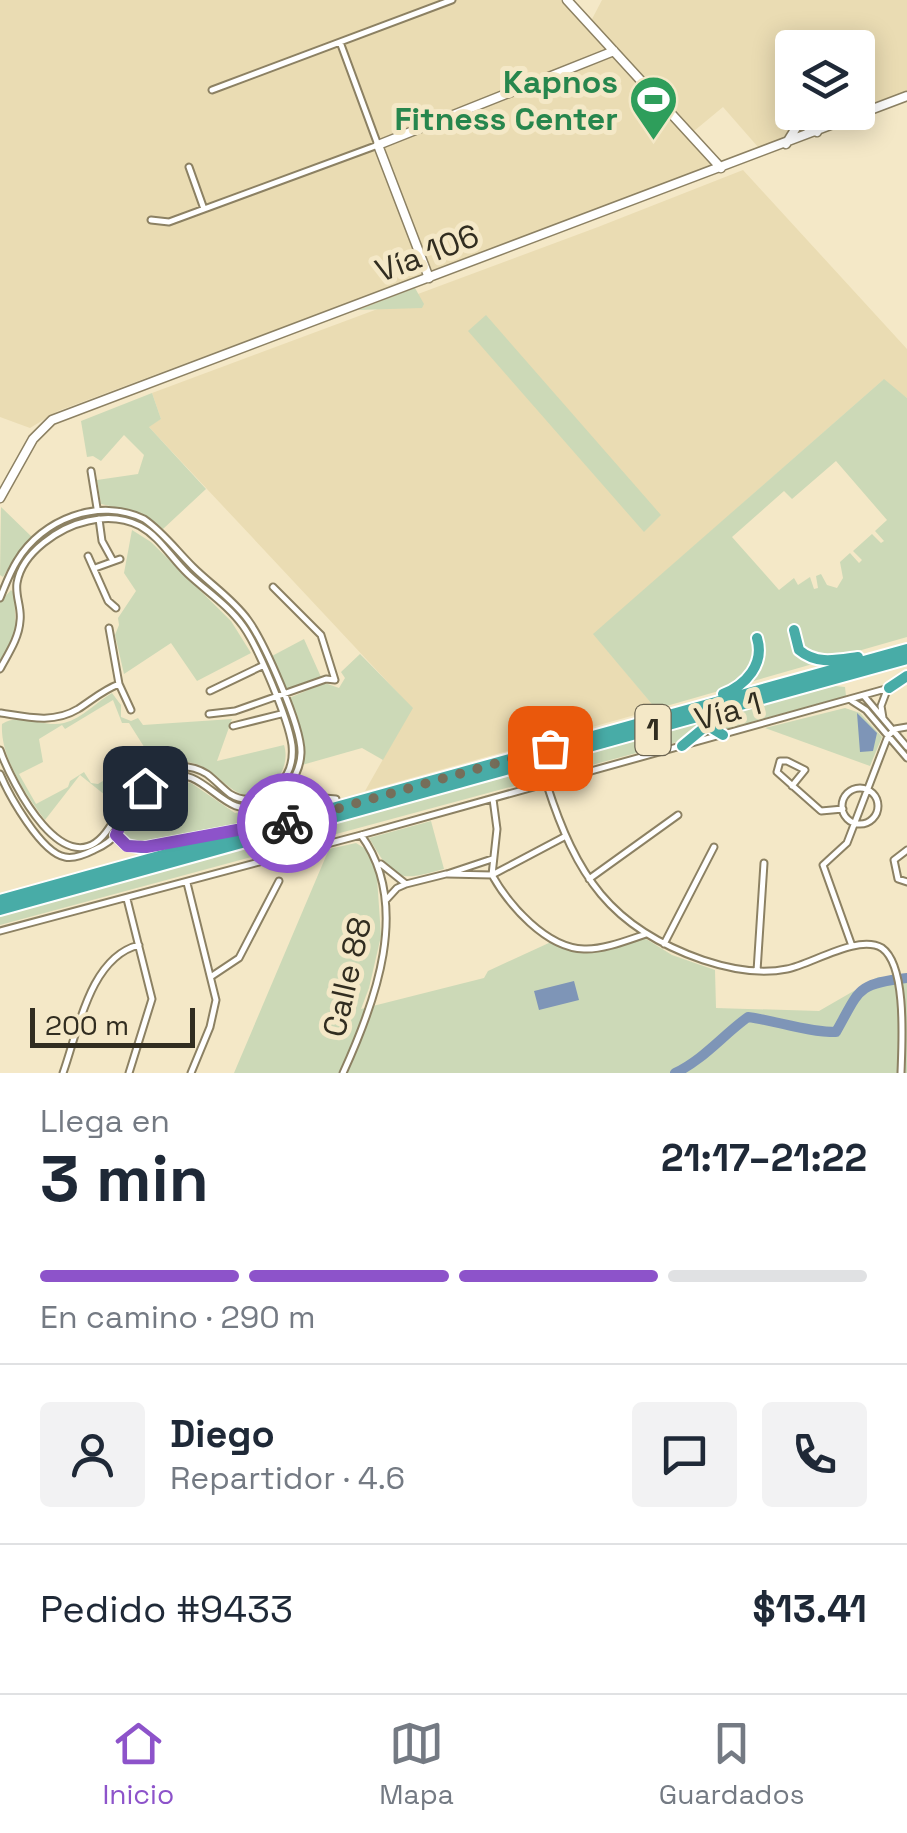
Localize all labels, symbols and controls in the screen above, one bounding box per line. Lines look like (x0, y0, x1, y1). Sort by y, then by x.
map controls (775, 30, 875, 130)
button: layers (775, 30, 875, 130)
place label: Kapnos Fitness Center (394, 62, 618, 139)
sports icon: Kapnos Fitness Center (627, 74, 679, 142)
street label: Vía 106 (370, 215, 484, 291)
street label: Vía 1 (690, 683, 766, 739)
road number: 1 (636, 705, 670, 755)
pin (508, 706, 593, 791)
icon: bag (523, 721, 578, 776)
pin (103, 746, 188, 831)
icon: home (118, 761, 173, 816)
courier (237, 773, 337, 873)
icon: bike (260, 796, 315, 851)
street label: Calle 88 (314, 913, 380, 1041)
scale bar (30, 1003, 195, 1048)
text: 200 m (45, 1007, 129, 1043)
text: Llega en (40, 1101, 170, 1141)
text: 21:17–21:22 (661, 1134, 867, 1182)
text: 3 min (40, 1137, 209, 1220)
text: En camino · 290 m (40, 1297, 316, 1337)
button: person (40, 1402, 145, 1507)
button: chat (632, 1402, 737, 1507)
button: phone (762, 1402, 867, 1507)
text: Diego (170, 1410, 275, 1458)
text: Repartidor · 4.6 (170, 1458, 405, 1498)
text: Pedido #9433 (40, 1585, 293, 1633)
text: $13.41 (752, 1585, 867, 1633)
tab: Inicio (103, 1716, 174, 1812)
tab: Mapa (379, 1716, 454, 1812)
tab: Guardados (659, 1716, 804, 1812)

